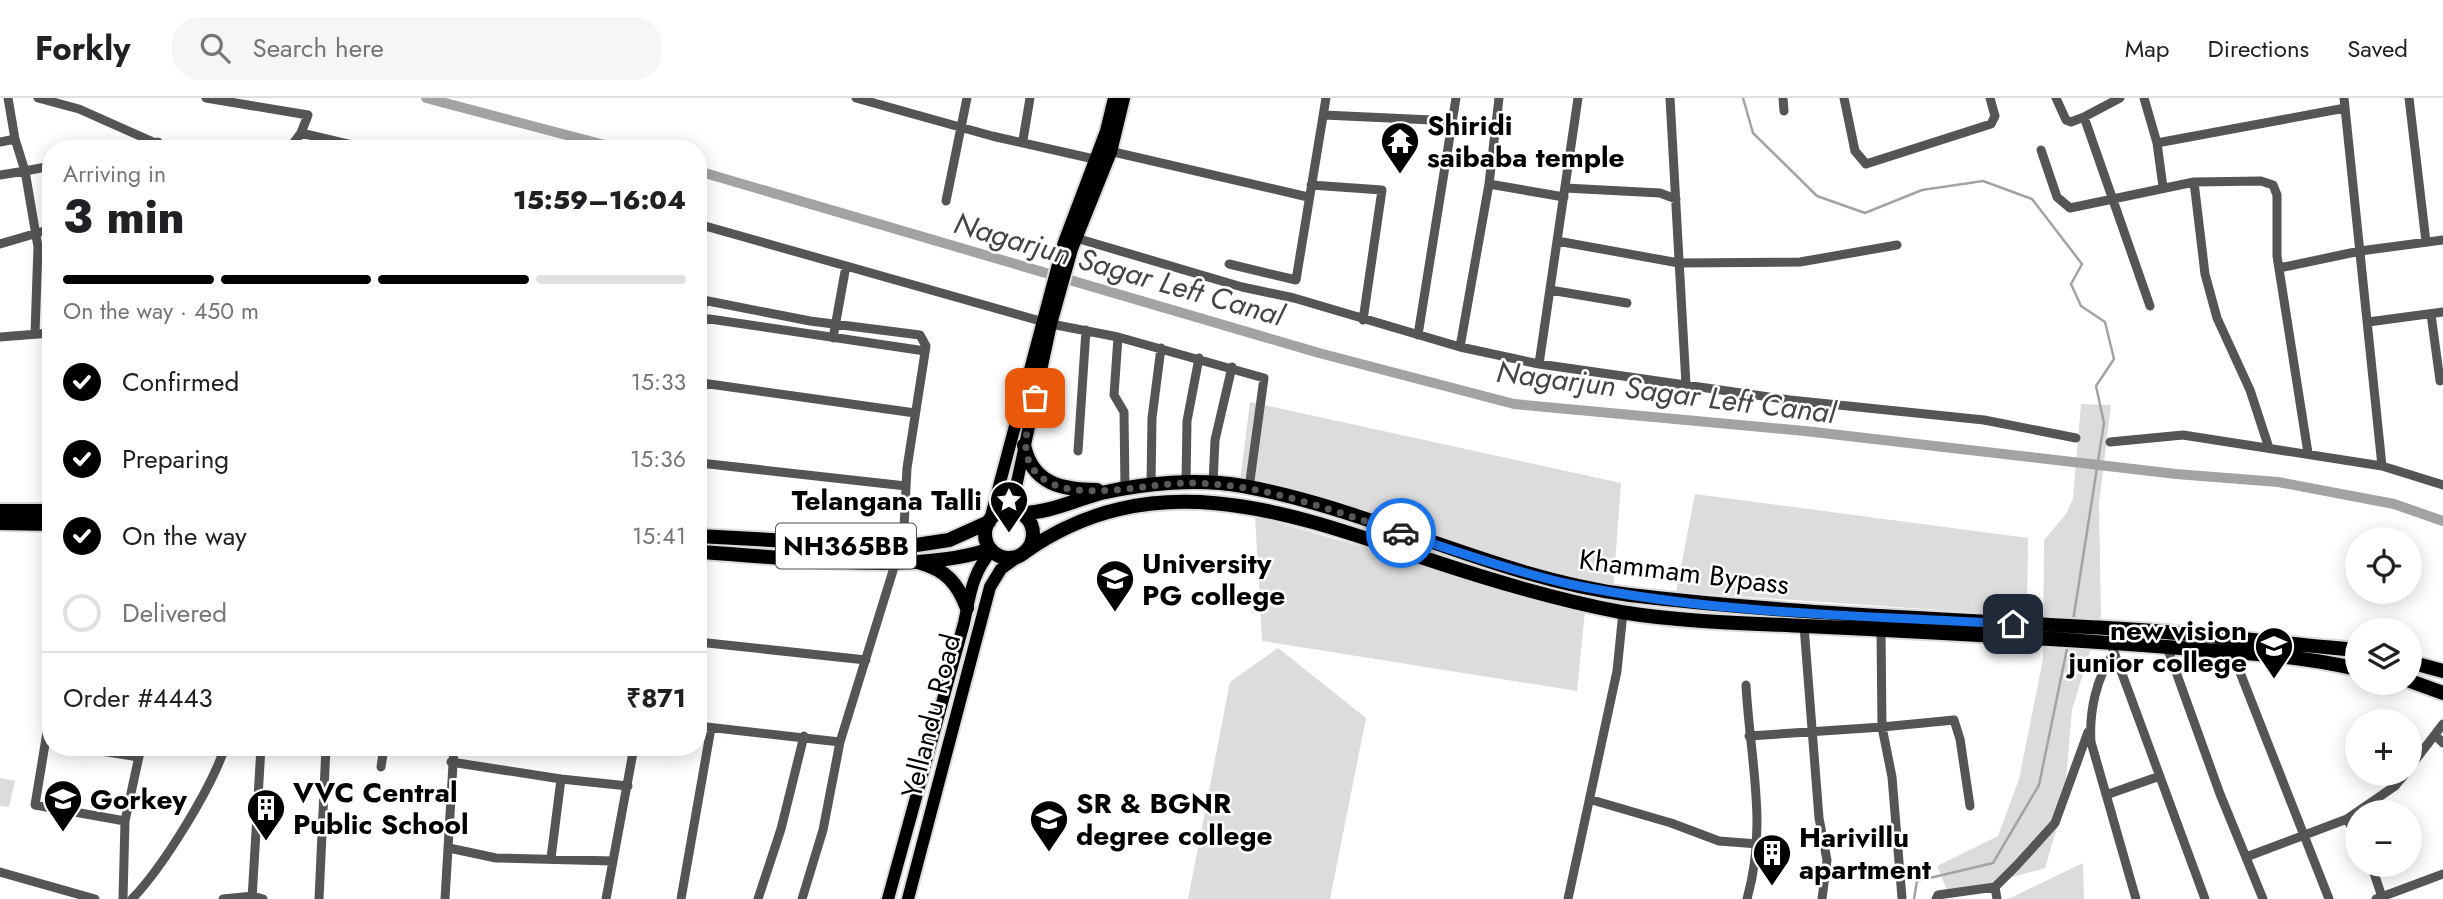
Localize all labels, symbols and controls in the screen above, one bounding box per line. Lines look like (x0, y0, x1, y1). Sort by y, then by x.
search box (172, 17, 662, 80)
text: Forkly (35, 25, 130, 72)
icon: search (196, 29, 234, 67)
text: Search here (252, 29, 384, 67)
text: Map (2125, 31, 2170, 66)
text: Directions (2208, 31, 2309, 66)
text: Saved (2347, 31, 2408, 66)
place label: Shiridi saibaba temple (1427, 105, 1625, 178)
temple icon: Shiridi saibaba temple (1379, 120, 1421, 175)
text: Arriving in (63, 157, 166, 191)
text: 15:59–16:04 (513, 181, 686, 219)
text: 3 min (63, 184, 185, 250)
water label: Nagarjun Sagar Left Canal (949, 201, 1290, 337)
text: On the way · 450 m (63, 294, 259, 328)
water label: Nagarjun Sagar Left Canal (1494, 350, 1839, 434)
icon: check (63, 363, 101, 401)
text: Confirmed (122, 363, 239, 401)
text: 15:33 (631, 365, 686, 399)
pin (1005, 368, 1065, 428)
icon: bag (1016, 379, 1054, 417)
icon: check (63, 440, 101, 478)
text: Preparing (122, 440, 229, 478)
text: 15:36 (630, 442, 686, 476)
place icon: Telangana Talli (988, 479, 1030, 534)
place label: Telangana Talli (792, 480, 982, 521)
courier (1366, 498, 1436, 568)
icon: car (1382, 514, 1420, 552)
icon: check (63, 517, 101, 555)
text: On the way (122, 517, 247, 555)
text: 15:41 (632, 519, 686, 553)
road number: NH365BB (776, 524, 916, 568)
map controls (2345, 527, 2422, 877)
button: locate (2345, 527, 2422, 604)
street label: Khammam Bypass (1577, 539, 1791, 605)
place label: University PG college (1142, 543, 1285, 616)
school or university icon: University PG college (1094, 558, 1136, 613)
text: Delivered (122, 594, 227, 632)
pin (1983, 594, 2043, 654)
icon: home (1994, 605, 2032, 643)
place label: new vision junior college (2065, 610, 2247, 683)
button: layers (2345, 618, 2422, 695)
school or university icon: new vision junior college (2253, 625, 2295, 680)
street label: Yellandu Road (891, 630, 971, 802)
text: Order #4443 (63, 679, 213, 717)
text: ₹871 (626, 679, 686, 717)
button: + (2345, 709, 2422, 786)
place label: VVC Central Public School (292, 772, 469, 845)
school or university icon: Gorkey (42, 778, 84, 833)
place label: Gorkey (90, 779, 187, 820)
place label: SR & BGNR degree college (1076, 783, 1273, 856)
building icon: VVC Central Public School (245, 787, 287, 842)
school or university icon: SR & BGNR degree college (1028, 798, 1070, 853)
button: − (2345, 800, 2422, 877)
place label: Harivillu apartment (1799, 817, 1931, 890)
building icon: Harivillu apartment (1751, 832, 1793, 887)

